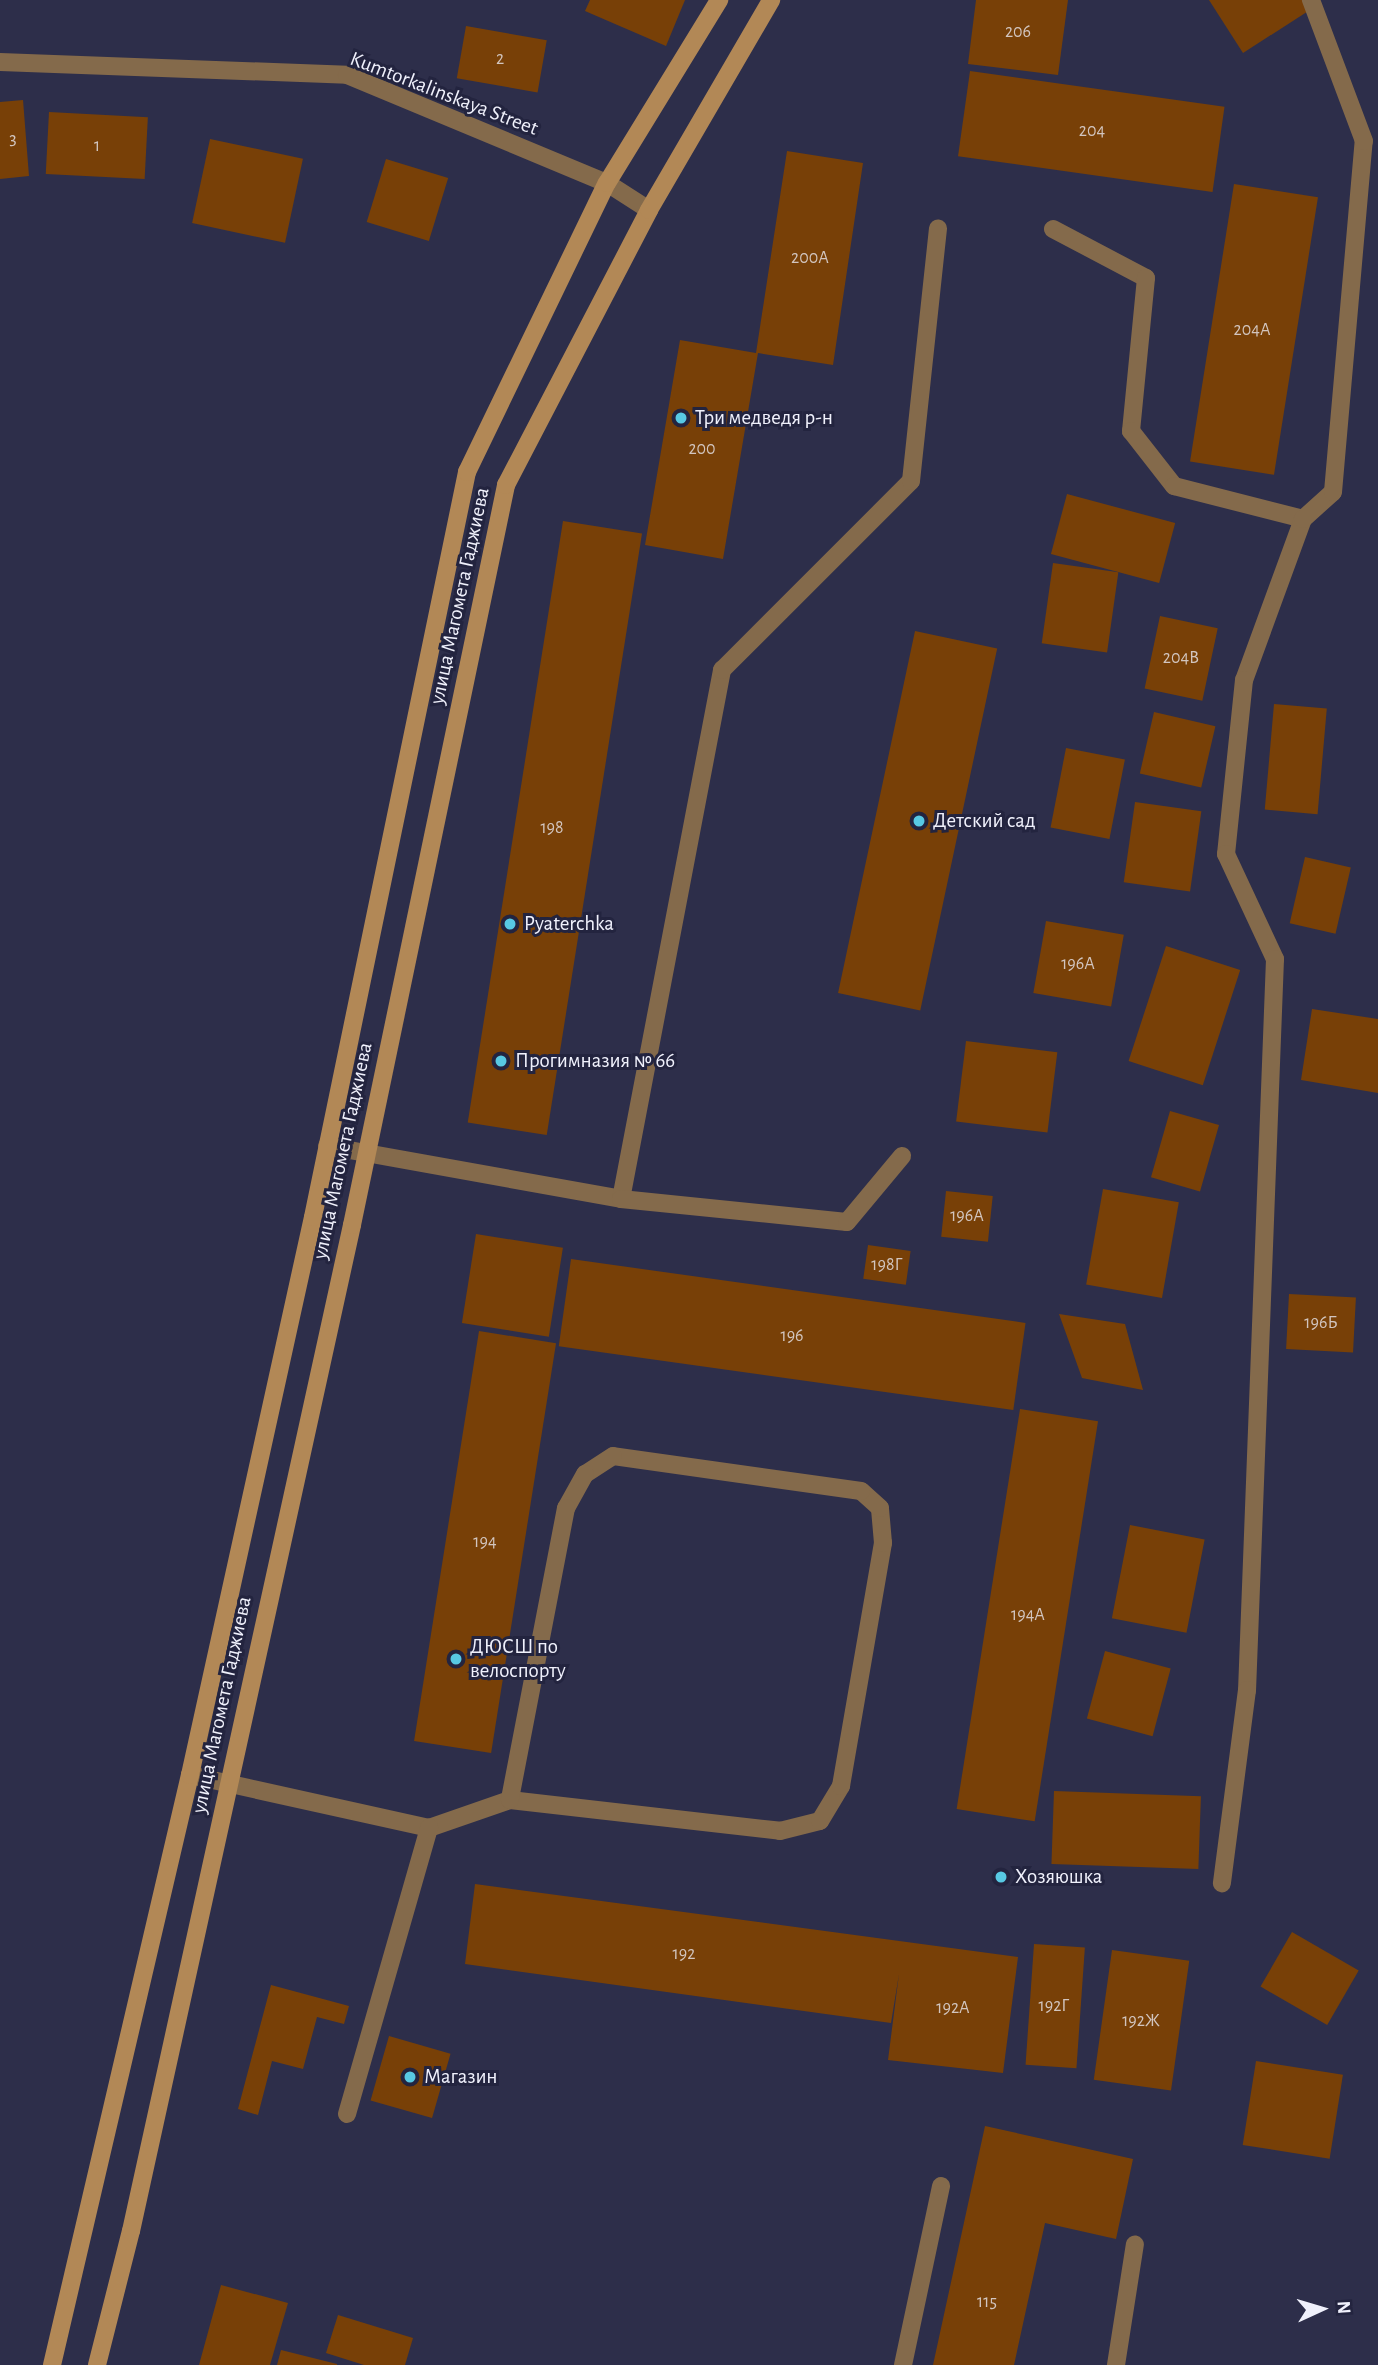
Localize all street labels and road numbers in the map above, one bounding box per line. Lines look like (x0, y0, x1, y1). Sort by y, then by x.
street label: Kumtorkalinskaya Street (346, 47, 542, 141)
street label: улица Магомета Гаджиева (425, 485, 495, 707)
street label: улица Магомета Гаджиева (308, 1040, 378, 1262)
street label: улица Магомета Гаджиева (187, 1594, 257, 1816)

